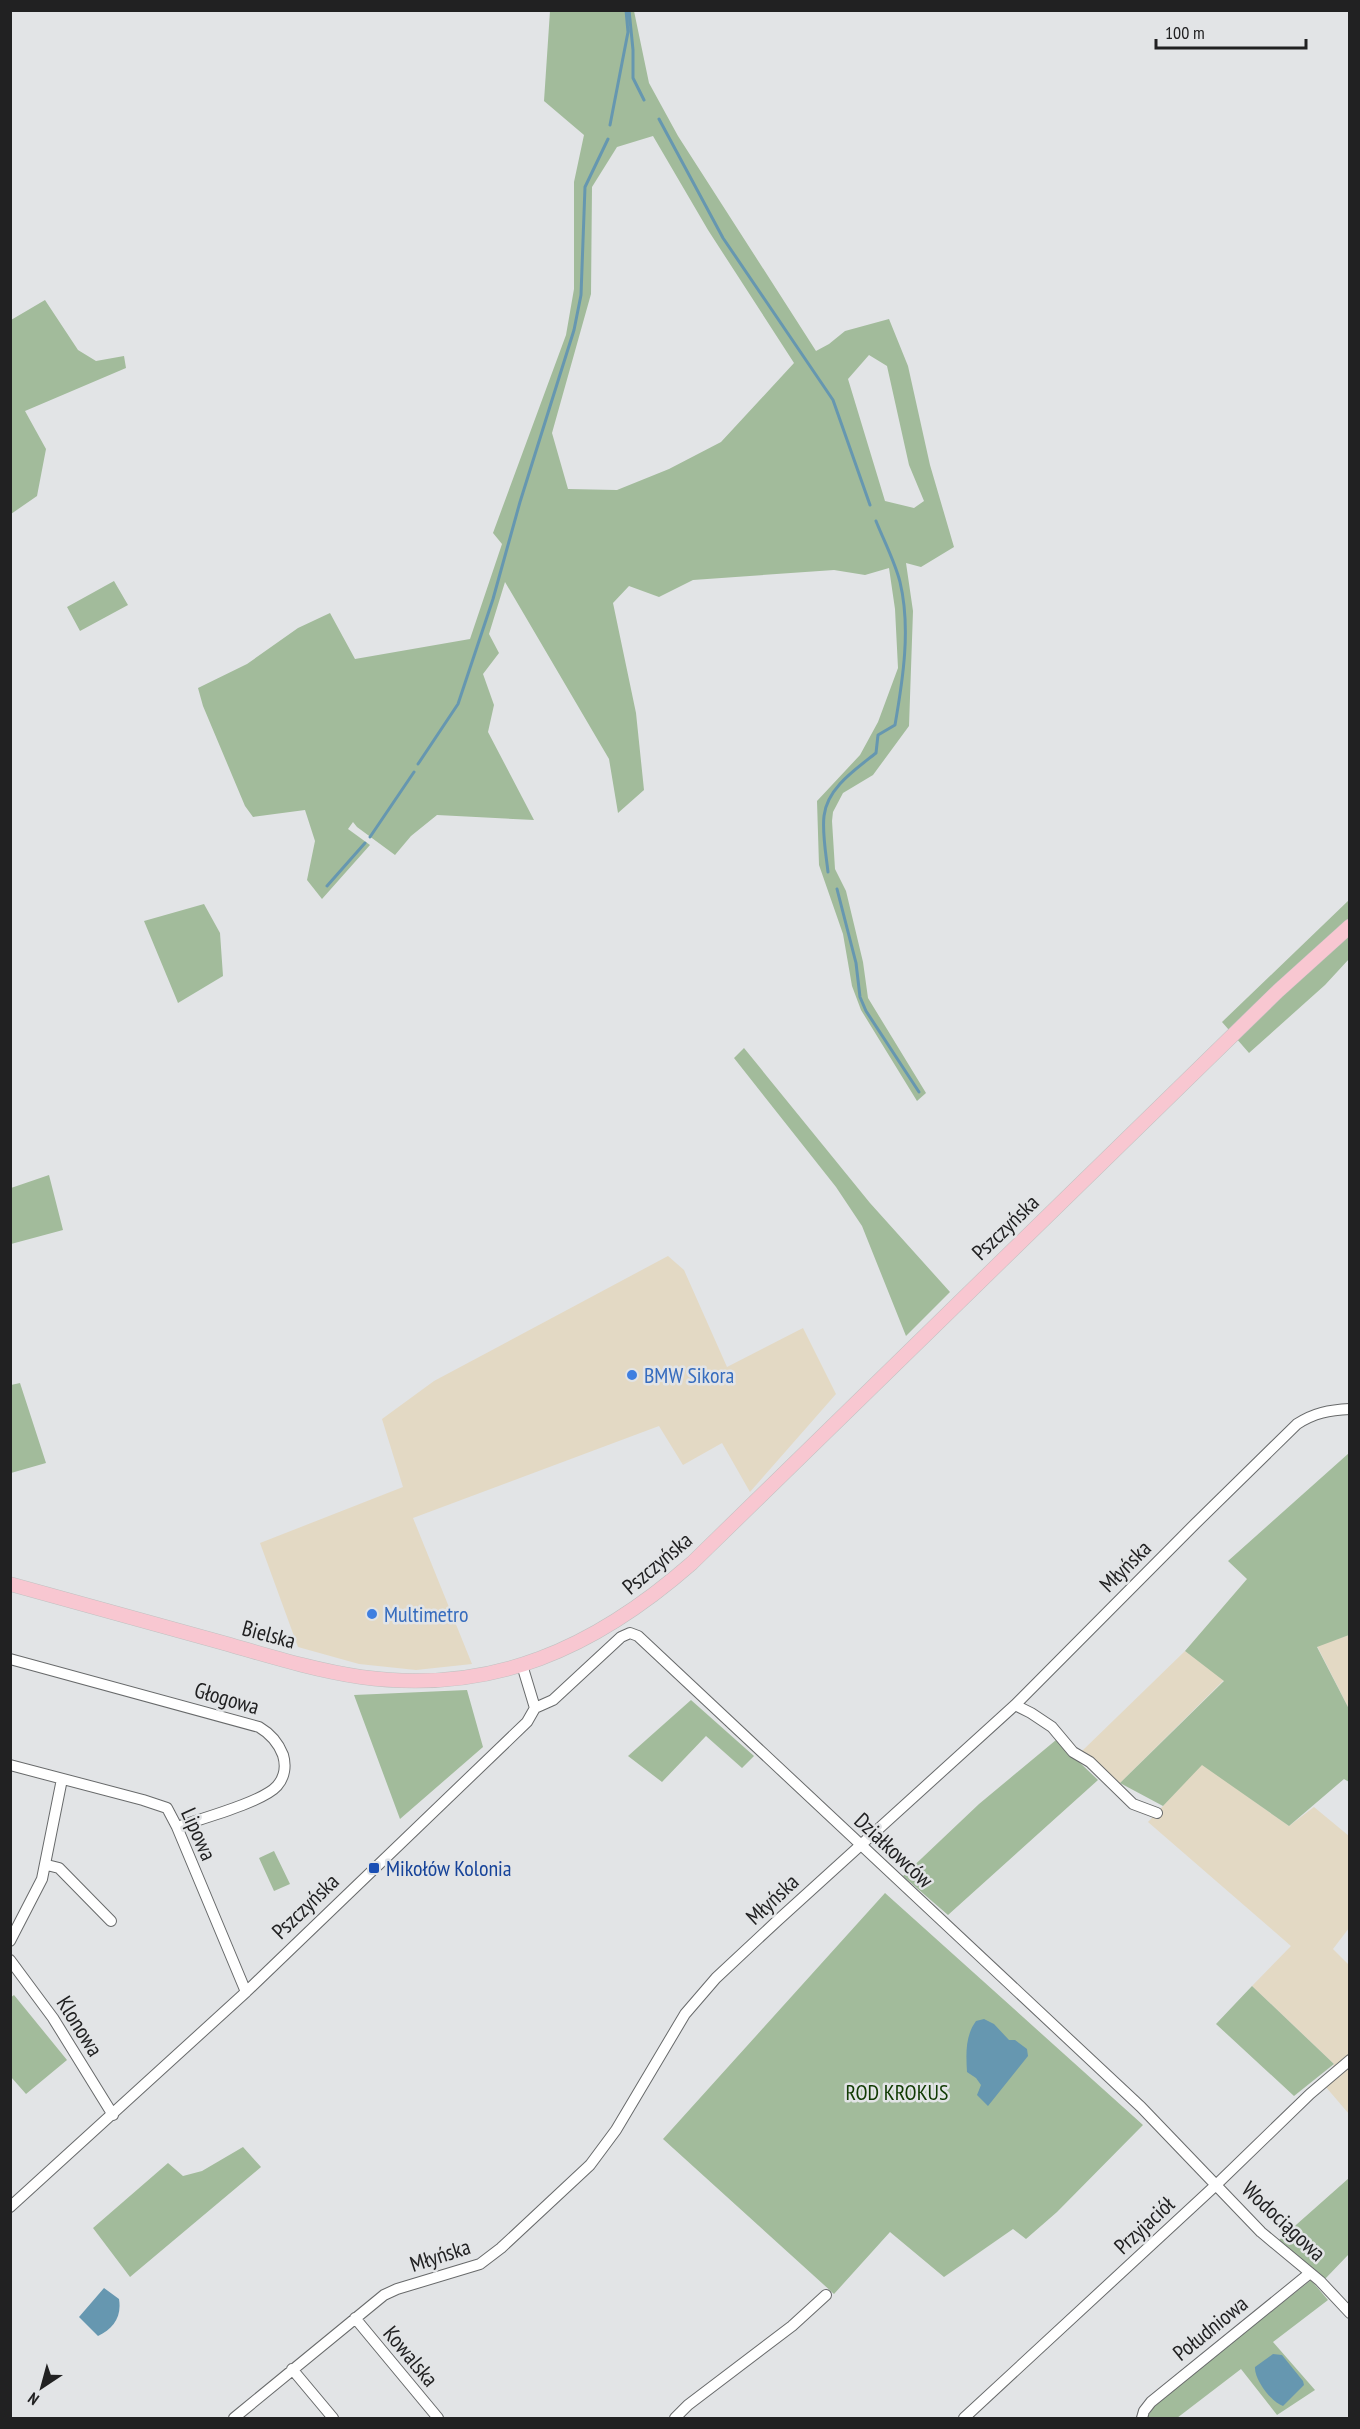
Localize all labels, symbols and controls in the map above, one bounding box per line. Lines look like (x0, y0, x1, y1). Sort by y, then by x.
scale bar (1156, 12, 1306, 50)
text: 100 m (1165, 21, 1205, 44)
street label: Pszczyńska (966, 1188, 1044, 1266)
place label: BMW Sikora (644, 1361, 734, 1389)
marker: BMW Sikora (625, 1368, 639, 1382)
street label: Pszczyńska (616, 1526, 698, 1600)
street label: Młyńska (1093, 1534, 1157, 1598)
place label: Multimetro (384, 1600, 469, 1628)
marker: Multimetro (365, 1607, 379, 1621)
street label: Bielska (239, 1613, 299, 1655)
street label: Głogowa (191, 1675, 263, 1721)
street label: Lipowa (175, 1803, 223, 1865)
street label: Działkowców (849, 1806, 939, 1894)
place label: Mikołów Kolonia (386, 1854, 512, 1882)
marker: Mikołów Kolonia (367, 1861, 381, 1875)
street label: Pszczyńska (266, 1867, 344, 1945)
street label: Młyńska (740, 1868, 804, 1930)
street label: Klonowa (51, 1990, 109, 2062)
park label: ROD KROKUS (846, 2078, 948, 2106)
street label: Wodociągowa (1236, 2175, 1332, 2267)
street label: Przyjaciół (1108, 2190, 1181, 2260)
street label: Młyńska (406, 2232, 474, 2278)
street label: Południowa (1167, 2289, 1253, 2367)
street label: Kowalska (377, 2320, 445, 2392)
north arrow (12, 2357, 72, 2417)
text: N (24, 2389, 43, 2410)

